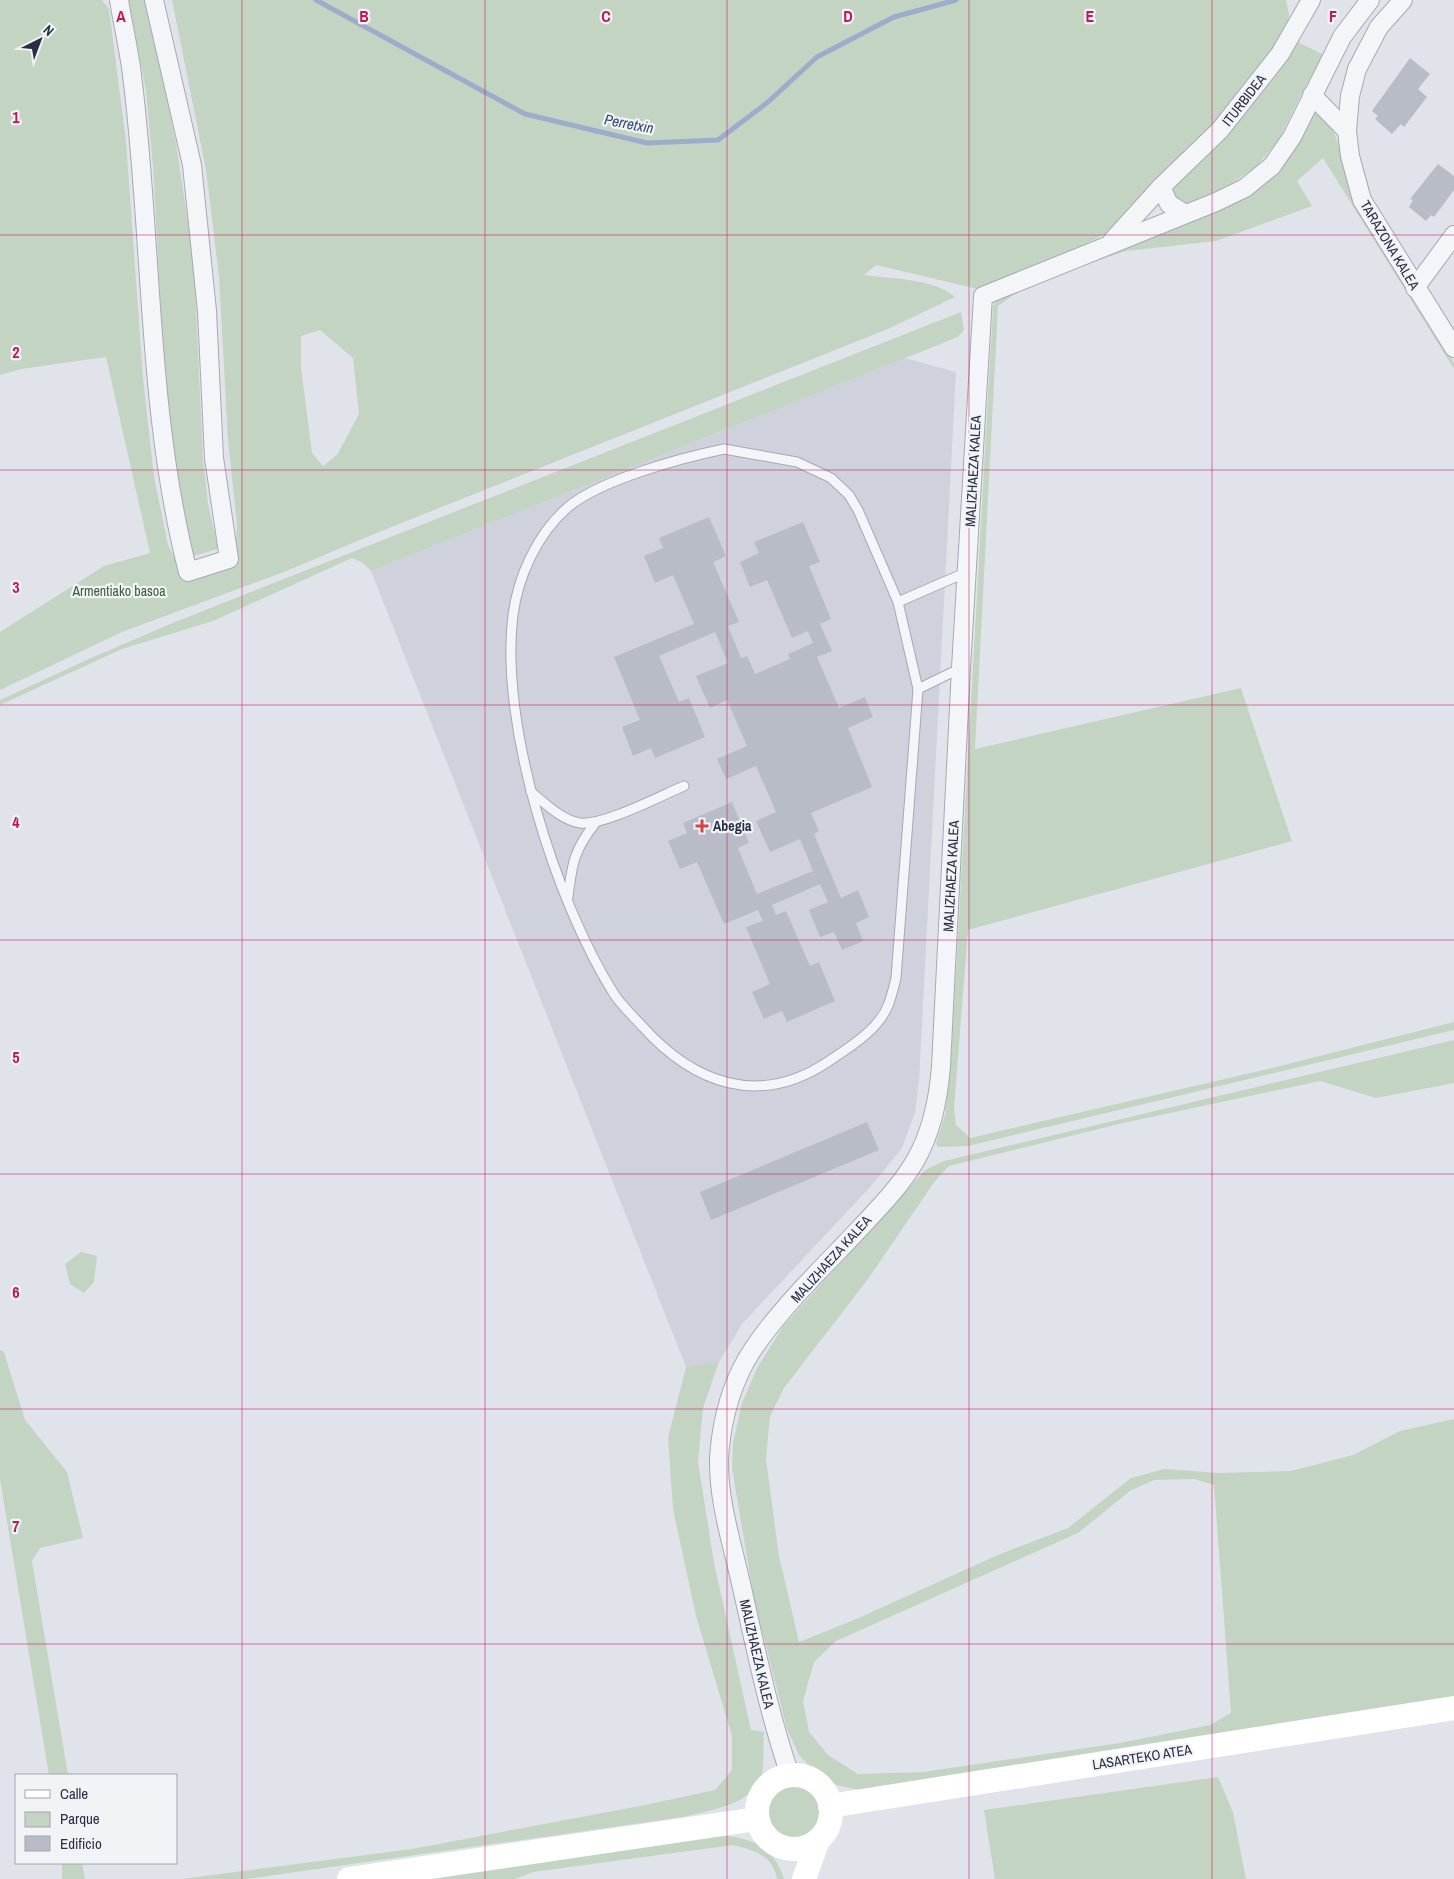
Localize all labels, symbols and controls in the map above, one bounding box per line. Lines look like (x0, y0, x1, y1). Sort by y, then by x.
text: A (116, 5, 126, 27)
text: B (359, 5, 369, 27)
text: C (601, 5, 611, 27)
text: D (843, 5, 853, 27)
text: E (1086, 5, 1095, 27)
text: F (1329, 5, 1337, 27)
north arrow (15, 15, 65, 65)
text: N (40, 21, 58, 40)
street label: ITURBIDEA (1218, 70, 1270, 130)
text: 1 (12, 106, 20, 128)
water label: Perretxin (603, 108, 656, 139)
street label: TARAZONA KALEA (1356, 197, 1424, 293)
text: 2 (12, 341, 20, 363)
street label: MALIZHAEZA KALEA (961, 414, 985, 527)
text: 3 (12, 576, 20, 598)
park label: Armentiako basoa (71, 582, 166, 600)
text: 4 (12, 811, 20, 833)
place label: Abegia (713, 817, 752, 835)
marker: Abegia (695, 819, 709, 833)
street label: MALIZHAEZA KALEA (939, 819, 963, 932)
text: 5 (12, 1046, 20, 1068)
street label: MALIZHAEZA KALEA (787, 1211, 875, 1307)
text: 6 (12, 1281, 20, 1303)
text: 7 (12, 1515, 20, 1537)
street label: MALIZHAEZA KALEA (736, 1598, 778, 1711)
street label: LASARTEKO ATEA (1091, 1740, 1193, 1774)
legend (15, 1774, 178, 1864)
text: Calle (60, 1783, 88, 1804)
text: Parque (60, 1808, 100, 1829)
text: Edificio (60, 1833, 102, 1854)

